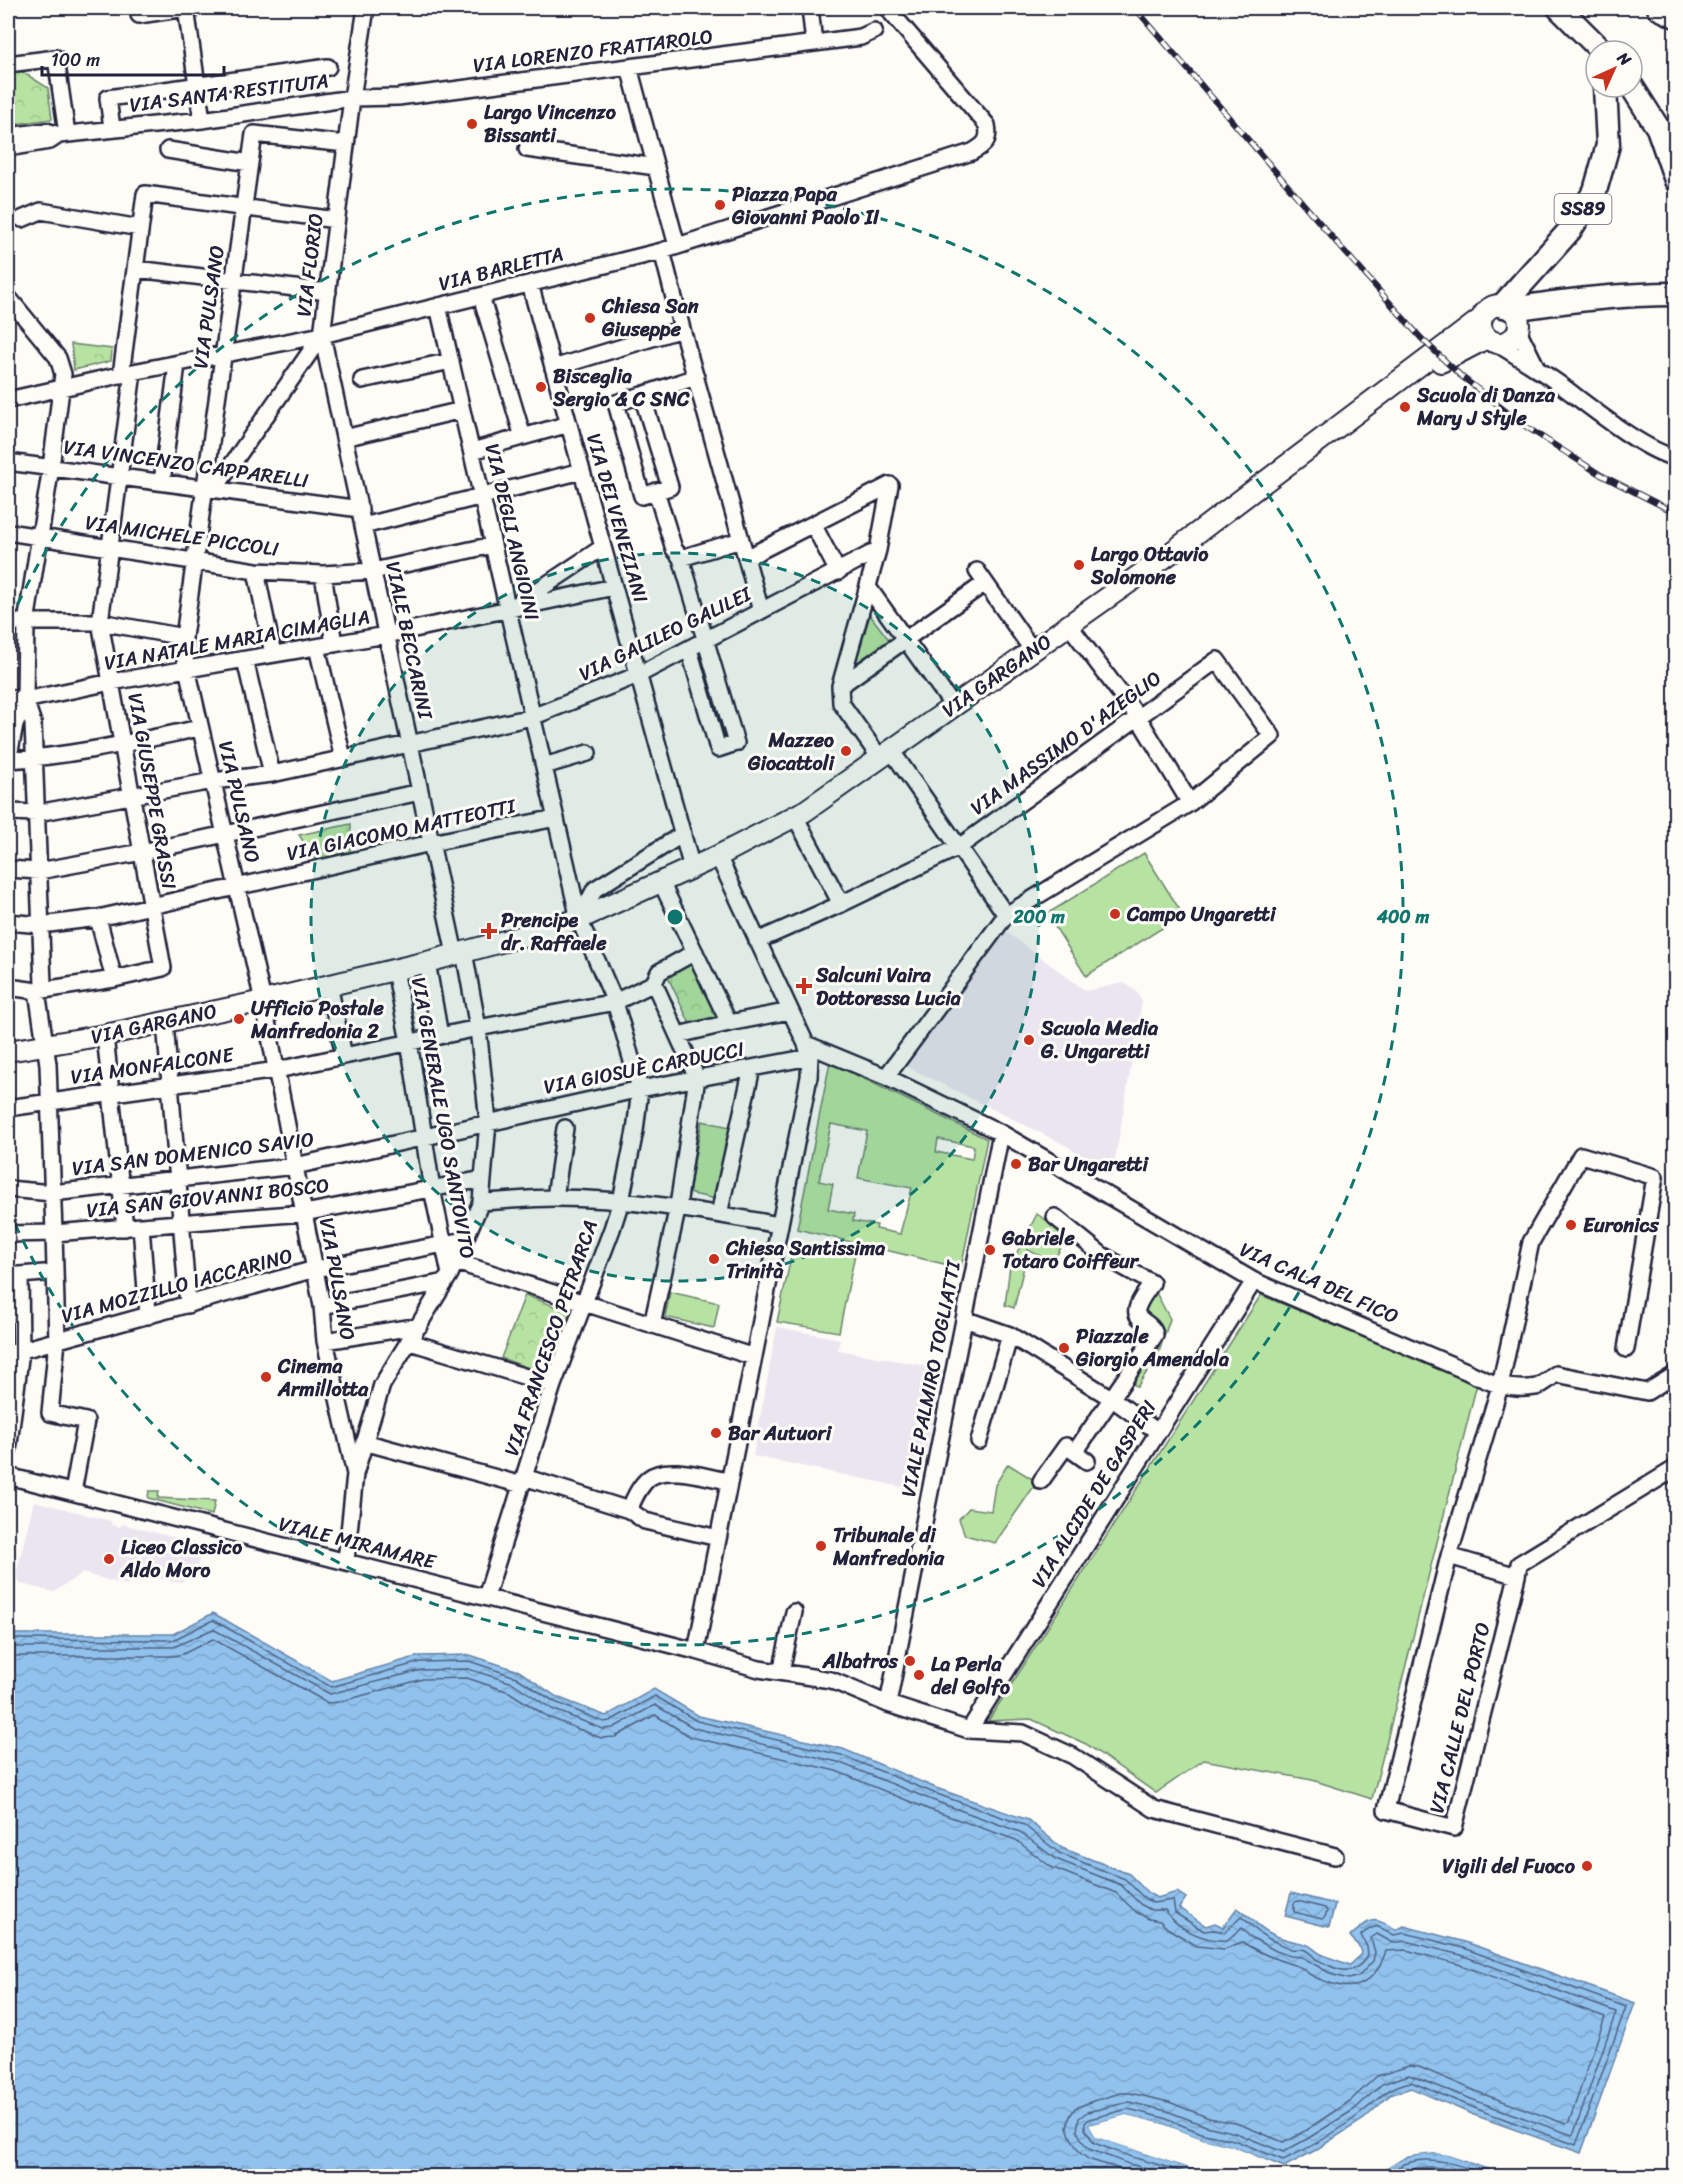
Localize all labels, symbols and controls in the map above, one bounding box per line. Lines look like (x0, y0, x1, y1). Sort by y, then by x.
street label: VIA LORENZO FRATTAROLO (471, 19, 715, 83)
scale bar (42, 39, 224, 77)
north arrow (1584, 39, 1644, 99)
text: 100 m (51, 44, 100, 76)
text: N (1609, 44, 1639, 74)
street label: VIA SANTA RESTITUTA (127, 63, 331, 123)
place label: Largo Vincenzo Bissanti (484, 95, 617, 153)
marker: Largo Vincenzo Bissanti (465, 117, 479, 131)
place label: Piazza Papa Giovanni Paolo II (731, 177, 880, 235)
road number: SS89 (1554, 194, 1612, 224)
marker: Piazza Papa Giovanni Paolo II (713, 198, 727, 212)
street label: VIA FLORIO (286, 211, 334, 319)
street label: VIA BARLETTA (435, 237, 567, 301)
street label: VIA PULSANO (183, 243, 235, 371)
place label: Chiesa San Giuseppe (601, 289, 699, 347)
marker: Chiesa San Giuseppe (583, 311, 597, 325)
place label: Bisceglia Sergio & C SNC (552, 359, 690, 417)
place label: Scuola di Danza Mary J Style (1416, 378, 1556, 436)
marker: Bisceglia Sergio & C SNC (534, 380, 548, 394)
marker: Scuola di Danza Mary J Style (1398, 400, 1412, 414)
street label: VIA VINCENZO CAPPARELLI (61, 429, 311, 499)
street label: VIA DEI VENEZIANI (576, 429, 658, 607)
street label: VIA DEGLI ANGIOINI (475, 440, 549, 624)
street label: VIA MICHELE PICCOLI (83, 505, 281, 567)
place label: Largo Ottavio Solomone (1090, 537, 1209, 595)
street label: VIALE BECCARINI (375, 558, 443, 723)
marker: Largo Ottavio Solomone (1072, 558, 1086, 572)
street label: VIA GALILEO GALILEI (573, 577, 758, 691)
street label: VIA NATALE MARIA CIMAGLIA (101, 599, 373, 681)
street label: VIA GARGANO (935, 625, 1059, 727)
street label: VIA MASSIMO D'AZEGLIO (963, 661, 1169, 825)
street label: VIA GIUSEPPE GRASSI (117, 690, 187, 892)
place label: Mazzeo Giocattoli (747, 723, 835, 781)
street label: VIA PULSANO (208, 737, 270, 867)
marker: Mazzeo Giocattoli (839, 744, 853, 758)
street label: VIA GIACOMO MATTEOTTI (283, 788, 520, 871)
place label: Campo Ungaretti (1126, 897, 1277, 932)
text: 200 m (1012, 901, 1065, 933)
text: 400 m (1376, 901, 1429, 933)
place label: Prencipe dr. Raffaele (501, 903, 607, 961)
centre of rings (665, 907, 685, 927)
marker: Campo Ungaretti (1108, 907, 1122, 921)
marker: Prencipe dr. Raffaele (482, 924, 496, 938)
place label: Salcuni Vaira Dottoressa Lucia (815, 958, 961, 1016)
street label: VIA GENERALE UGO SANTOVITO (401, 974, 485, 1262)
marker: Salcuni Vaira Dottoressa Lucia (797, 979, 811, 993)
place label: Ufficio Postale Manfredonia 2 (250, 991, 384, 1049)
street label: VIA GARGANO (88, 994, 220, 1054)
place label: Scuola Media G. Ungaretti (1040, 1011, 1159, 1069)
marker: Ufficio Postale Manfredonia 2 (232, 1012, 246, 1026)
street label: VIA GIOSUÈ CARDUCCI (541, 1031, 747, 1105)
marker: Scuola Media G. Ungaretti (1022, 1033, 1036, 1047)
street label: VIA MONFALCONE (69, 1037, 237, 1095)
street label: VIA SAN DOMENICO SAVIO (70, 1122, 316, 1186)
place label: Bar Ungaretti (1028, 1147, 1150, 1182)
marker: Bar Ungaretti (1009, 1157, 1023, 1171)
street label: VIA SAN GIOVANNI BOSCO (85, 1168, 331, 1228)
place label: Euronics (1583, 1208, 1659, 1243)
street label: VIA PULSANO (309, 1215, 365, 1343)
street label: VIA FRANCESCO PETRARCA (494, 1215, 608, 1461)
marker: Euronics (1564, 1218, 1578, 1232)
place label: Gabriele Totaro Coiffeur (1001, 1221, 1140, 1279)
place label: Chiesa Santissima Trinità (725, 1231, 885, 1289)
street label: VIA CALA DEL FICO (1234, 1232, 1404, 1334)
street label: VIA MOZZILLO IACCARINO (57, 1238, 297, 1334)
marker: Gabriele Totaro Coiffeur (983, 1243, 997, 1257)
marker: Chiesa Santissima Trinità (707, 1252, 721, 1266)
street label: VIALE PALMIRO TOGLIATTI (891, 1257, 971, 1500)
place label: Piazzale Giorgio Amendola (1075, 1319, 1229, 1377)
marker: Piazzale Giorgio Amendola (1057, 1341, 1071, 1355)
place label: Cinema Armillotta (277, 1349, 369, 1407)
marker: Cinema Armillotta (259, 1370, 273, 1384)
street label: VIA ALCIDE DE GASPERI (1022, 1393, 1166, 1595)
place label: Bar Autuori (728, 1416, 833, 1451)
marker: Bar Autuori (709, 1426, 723, 1440)
street label: VIALE MIRAMARE (275, 1507, 441, 1580)
place label: Tribunale di Manfredonia (832, 1518, 945, 1576)
place label: Liceo Classico Aldo Moro (120, 1530, 242, 1588)
marker: Tribunale di Manfredonia (814, 1539, 828, 1553)
marker: Liceo Classico Aldo Moro (102, 1552, 116, 1566)
street label: VIA CALLE DEL PORTO (1419, 1619, 1501, 1817)
place label: Albatros (822, 1644, 899, 1679)
place label: La Perla del Golfo (931, 1647, 1010, 1705)
marker: Albatros (903, 1654, 917, 1668)
marker: La Perla del Golfo (912, 1668, 926, 1682)
place label: Vigili del Fuoco (1442, 1849, 1576, 1884)
marker: Vigili del Fuoco (1580, 1859, 1594, 1873)

